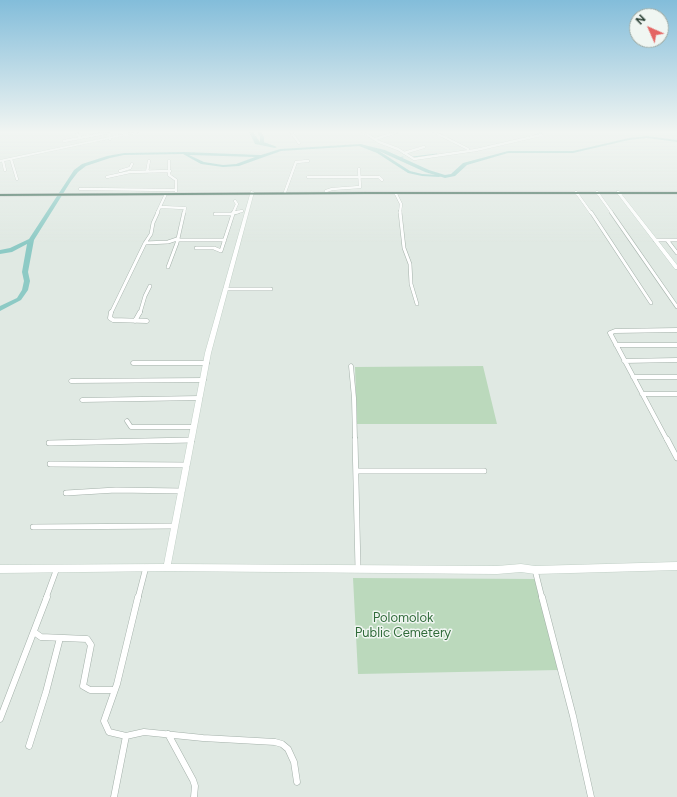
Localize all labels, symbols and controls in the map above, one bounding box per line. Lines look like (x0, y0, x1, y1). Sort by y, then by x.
north arrow (629, 8, 669, 48)
text: N (633, 12, 648, 27)
park label: Polomolok Public Cemetery (355, 610, 451, 641)

